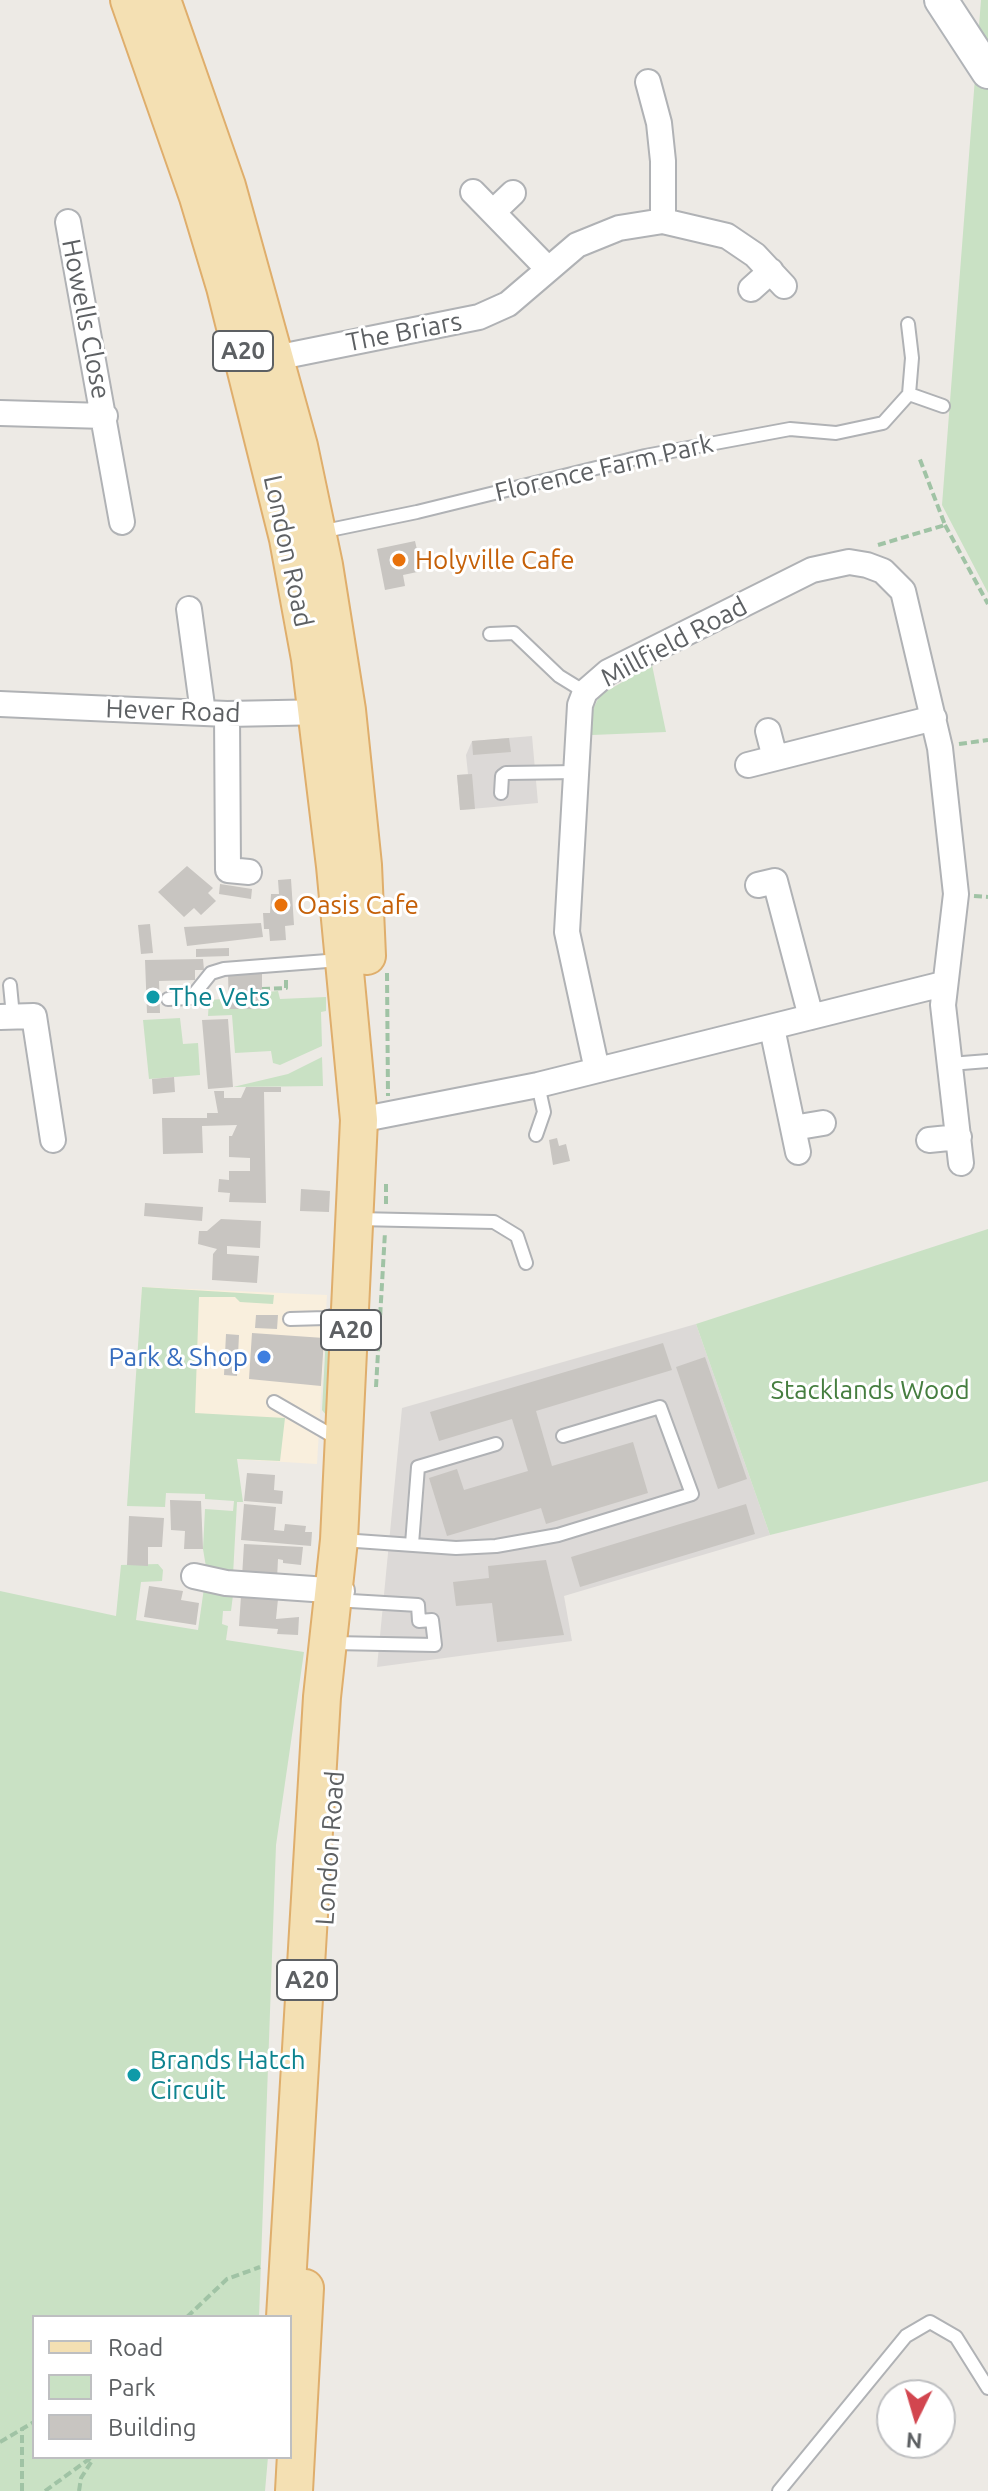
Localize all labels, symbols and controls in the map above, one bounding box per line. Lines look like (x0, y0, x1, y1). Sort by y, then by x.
street label: Howells Close (55, 236, 117, 402)
street label: The Briars (344, 306, 464, 358)
road number: A20 (213, 331, 273, 371)
street label: Florence Farm Park (492, 428, 716, 508)
street label: London Road (257, 472, 319, 630)
place label: Holyville Cafe (415, 544, 575, 576)
marker: Holyville Cafe (390, 551, 408, 569)
street label: Millfield Road (596, 590, 752, 694)
street label: Hever Road (105, 693, 241, 729)
place label: Oasis Cafe (297, 889, 419, 921)
marker: Oasis Cafe (272, 896, 290, 914)
place label: The Vets (169, 981, 270, 1013)
marker: The Vets (144, 988, 162, 1006)
road number: A20 (321, 1310, 381, 1350)
place label: Park & Shop (109, 1341, 248, 1373)
marker: Park & Shop (255, 1348, 273, 1366)
park label: Stacklands Wood (770, 1374, 970, 1406)
street label: London Road (309, 1770, 351, 1926)
road number: A20 (277, 1960, 337, 2000)
place label: Brands Hatch Circuit (150, 2044, 306, 2106)
marker: Brands Hatch Circuit (125, 2066, 143, 2084)
legend (32, 2315, 292, 2459)
text: Road (108, 2334, 163, 2361)
text: Park (108, 2374, 156, 2401)
north arrow (876, 2379, 956, 2459)
text: Building (108, 2414, 196, 2441)
text: N (905, 2428, 923, 2455)

